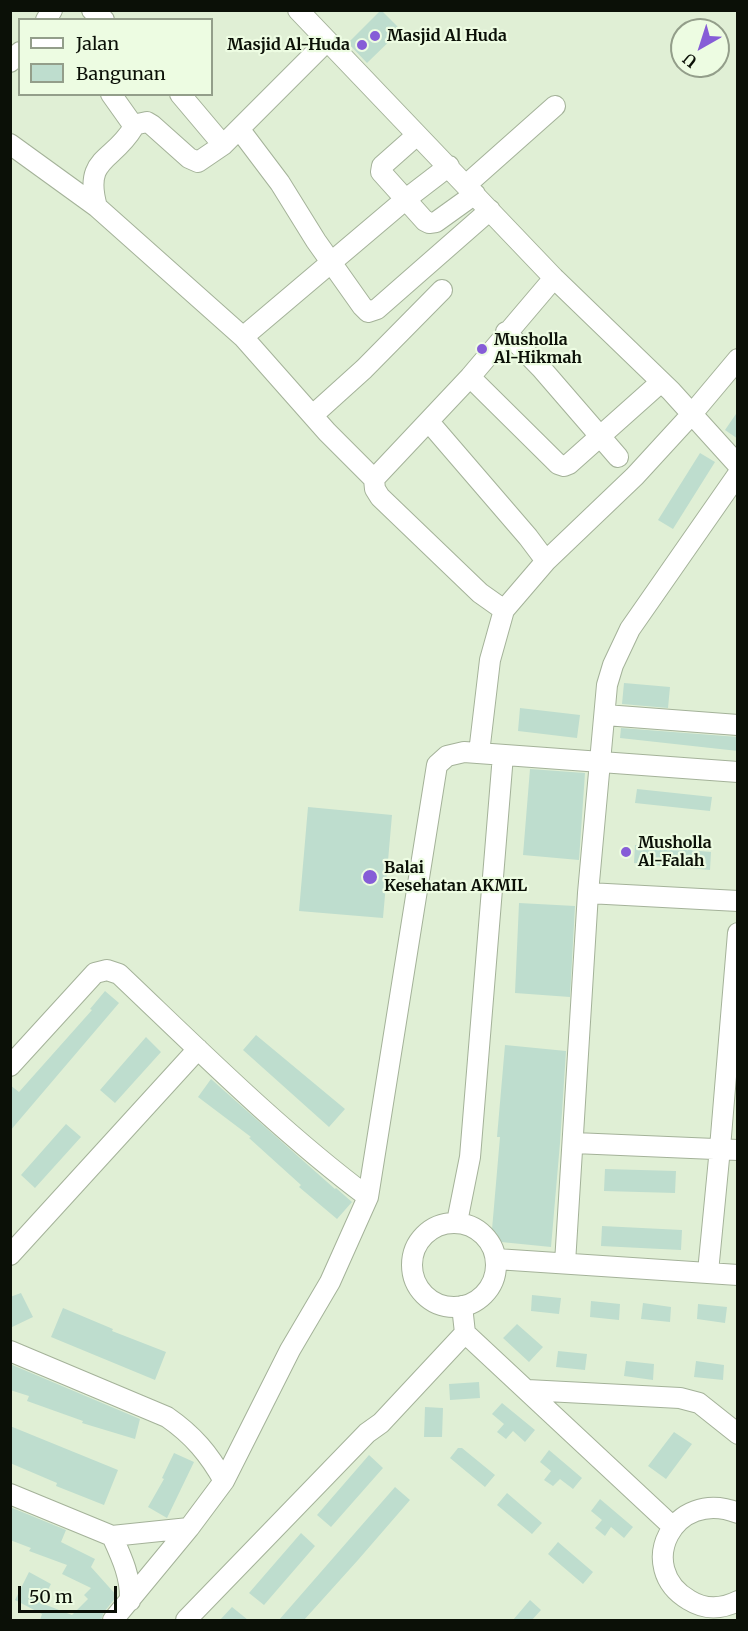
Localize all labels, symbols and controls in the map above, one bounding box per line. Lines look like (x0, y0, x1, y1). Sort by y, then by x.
legend (18, 18, 213, 96)
north arrow (670, 18, 730, 78)
place label: Masjid Al Huda (387, 26, 507, 46)
marker: Masjid Al Huda (368, 29, 382, 43)
text: Jalan (76, 32, 119, 55)
place label: Masjid Al-Huda (227, 35, 350, 55)
marker: Masjid Al-Huda (355, 38, 369, 52)
text: U (679, 49, 701, 72)
text: Bangunan (76, 62, 166, 85)
place label: Musholla Al-Hikmah (494, 330, 582, 368)
marker: Musholla Al-Hikmah (475, 342, 489, 356)
place label: Musholla Al-Falah (638, 833, 712, 871)
marker: Musholla Al-Falah (619, 845, 633, 859)
place label: Balai Kesehatan AKMIL (384, 858, 527, 896)
marker: Balai Kesehatan AKMIL (361, 868, 379, 886)
scale bar (21, 1574, 120, 1612)
text: 50 m (29, 1585, 73, 1608)

